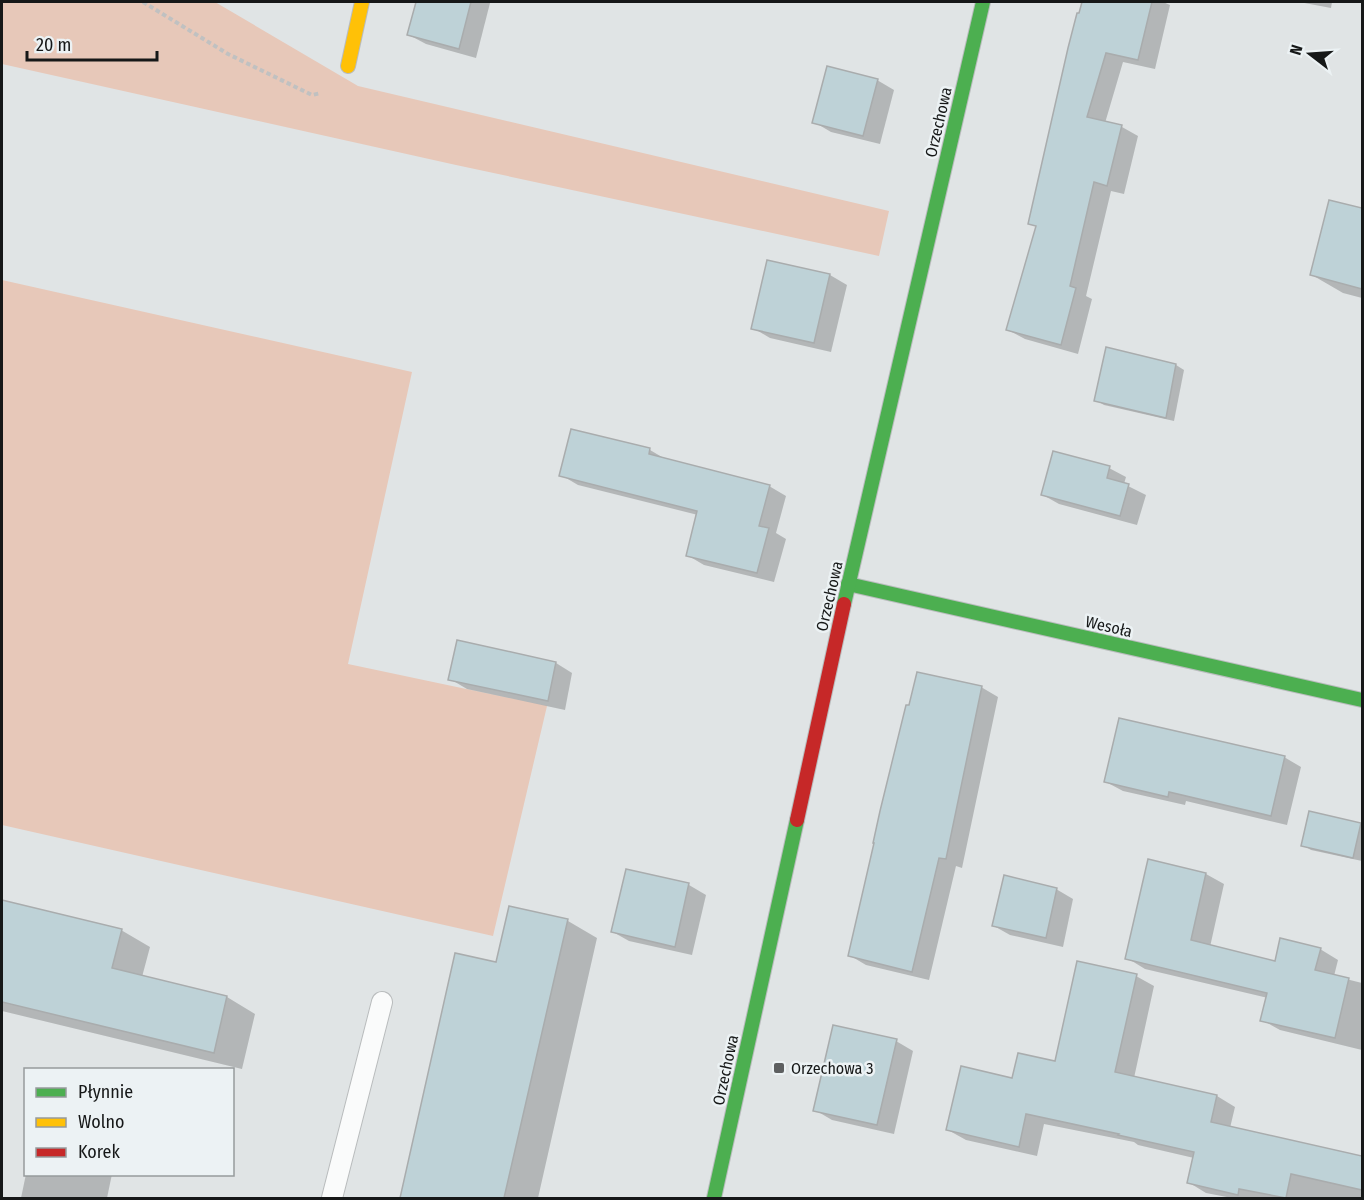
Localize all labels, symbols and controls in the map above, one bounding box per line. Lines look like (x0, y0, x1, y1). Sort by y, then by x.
scale bar (27, 24, 158, 62)
north arrow (1280, 24, 1340, 84)
text: 20 m (36, 34, 71, 56)
text: N (1286, 42, 1307, 57)
street label: Orzechowa (921, 85, 956, 159)
street label: Orzechowa (812, 559, 847, 633)
street label: Wesoła (1084, 612, 1134, 641)
street label: Orzechowa (709, 1033, 742, 1107)
place label: Orzechowa 3 (791, 1059, 873, 1078)
marker: Orzechowa 3 (772, 1061, 786, 1075)
legend (24, 1068, 234, 1176)
text: Płynnie (78, 1081, 133, 1103)
text: Wolno (78, 1111, 124, 1133)
text: Korek (78, 1141, 120, 1163)

